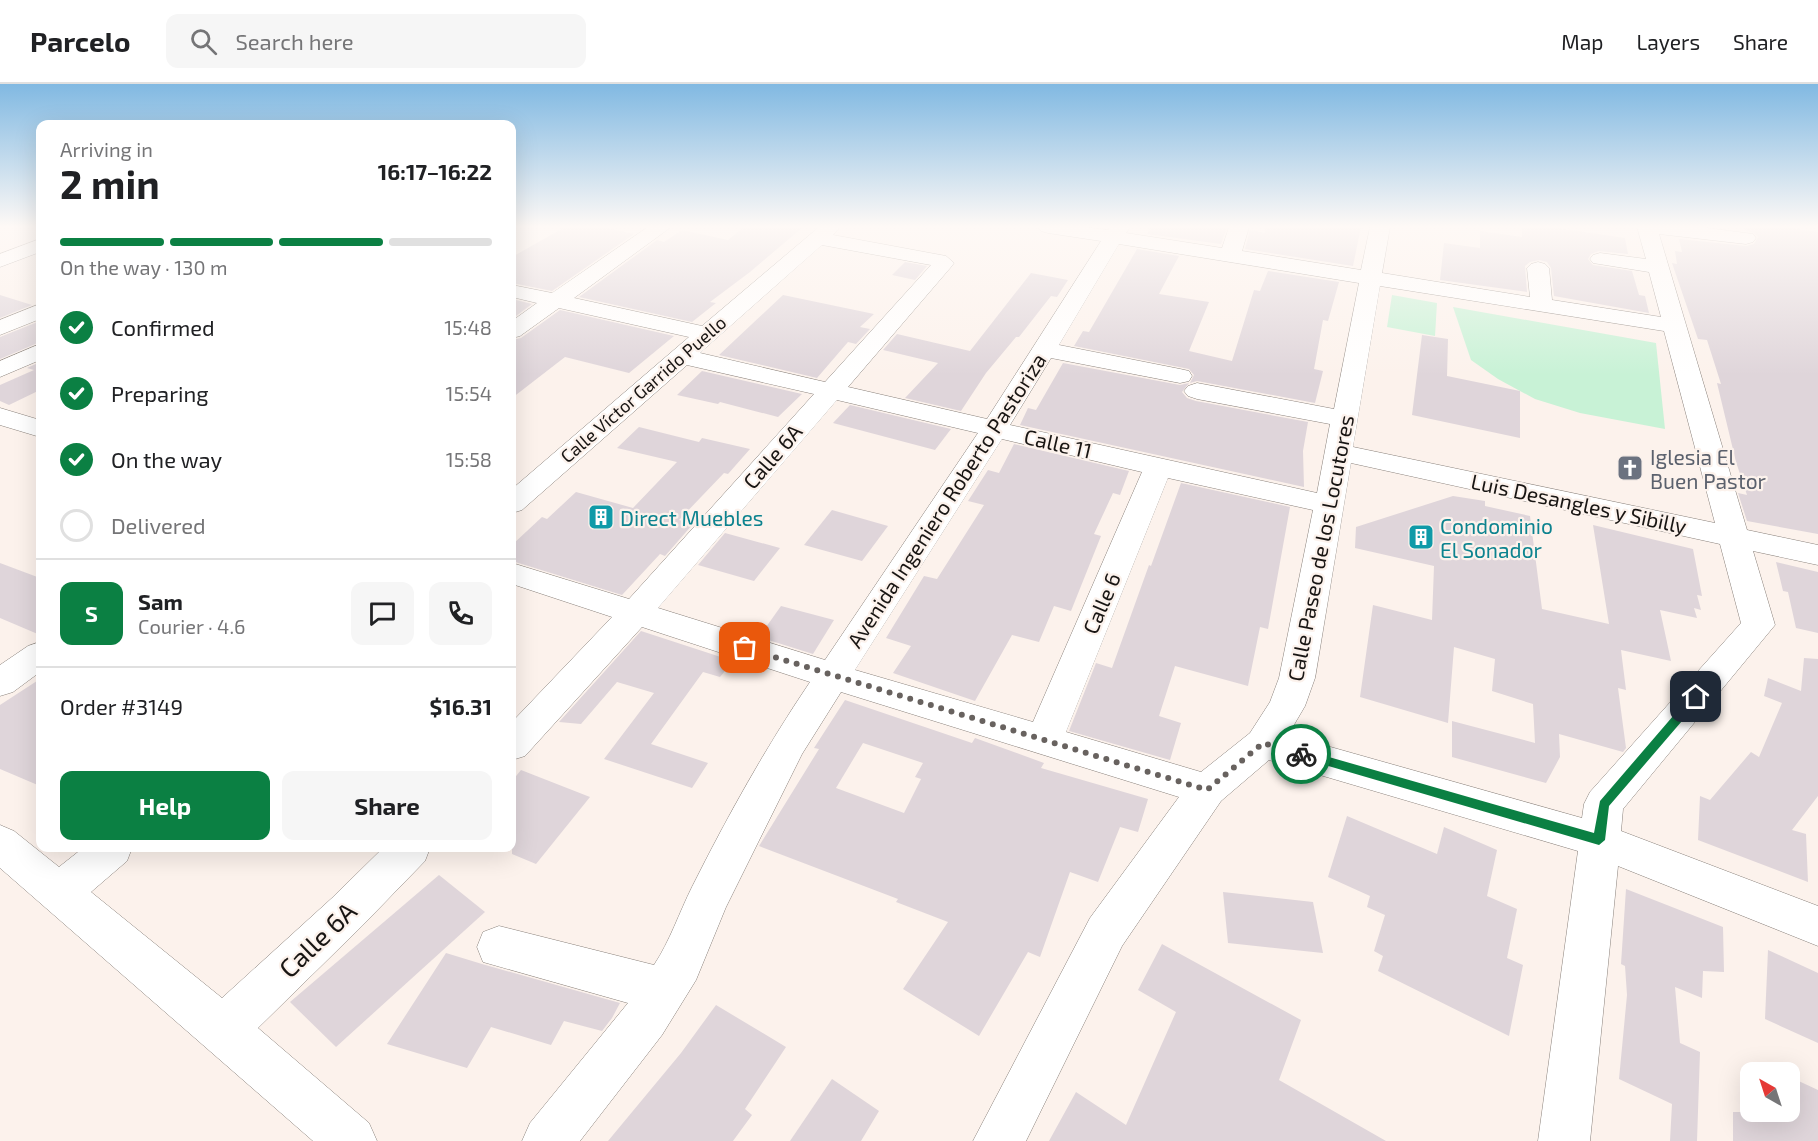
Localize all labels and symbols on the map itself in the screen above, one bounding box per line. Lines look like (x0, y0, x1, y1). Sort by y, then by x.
street label: Calle Víctor Garrido Puello (556, 311, 730, 467)
street label: Avenida Ingeniero Roberto Pastoriza (841, 348, 1051, 652)
street label: Calle Paseo de los Locutores (1282, 413, 1358, 683)
street label: Calle 6A (737, 419, 807, 493)
street label: Calle 11 (1022, 423, 1094, 463)
place label: Iglesia El Buen Pastor (1650, 444, 1767, 493)
church icon: Iglesia El Buen Pastor (1615, 453, 1645, 483)
street label: Luis Desangles y Sibilly (1469, 468, 1689, 538)
building icon: Direct Muebles (586, 502, 616, 532)
place label: Direct Muebles (620, 505, 763, 530)
place label: Condominio El Sonador (1440, 513, 1553, 562)
building icon: Condominio El Sonador (1406, 522, 1436, 552)
street label: Calle 6 (1077, 569, 1125, 637)
pin (719, 622, 770, 673)
pin (1670, 671, 1721, 722)
courier (1271, 724, 1331, 784)
street label: Calle 6A (272, 895, 362, 983)
north arrow (1740, 1062, 1800, 1122)

